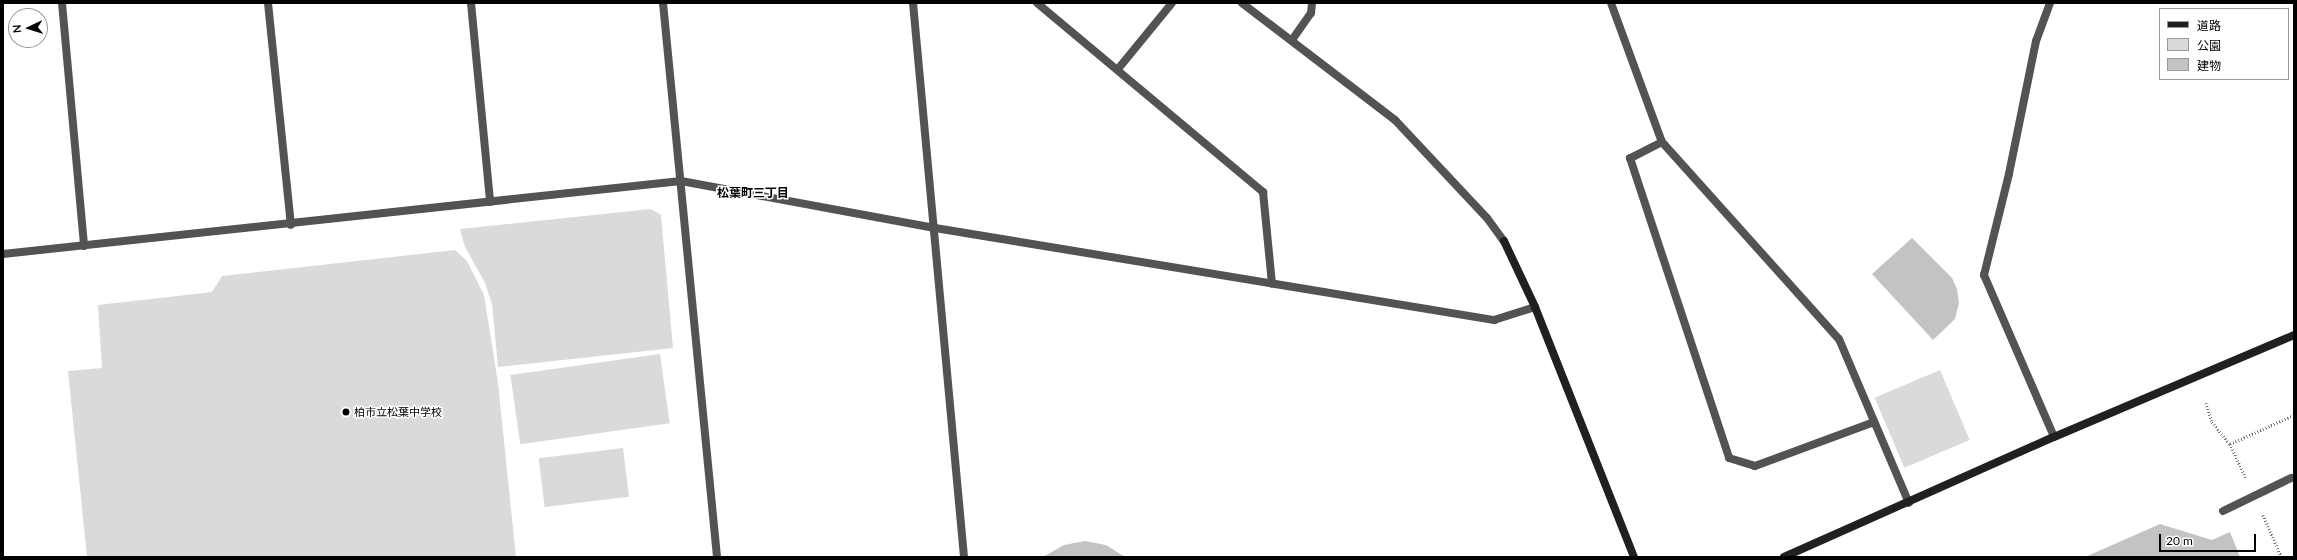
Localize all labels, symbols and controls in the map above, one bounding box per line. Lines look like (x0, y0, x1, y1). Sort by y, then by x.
north arrow (8, 8, 48, 48)
legend (2159, 8, 2289, 80)
text: 道路 (2197, 18, 2221, 33)
text: N (10, 24, 23, 33)
text: 公園 (2197, 38, 2221, 53)
text: 建物 (2197, 58, 2221, 73)
district label: 松葉町三丁目 (717, 186, 789, 200)
place label: 柏市立松葉中学校 (354, 405, 442, 419)
marker: 柏市立松葉中学校 (341, 407, 351, 417)
scale bar (2161, 526, 2258, 552)
text: 20 m (2166, 533, 2193, 548)

